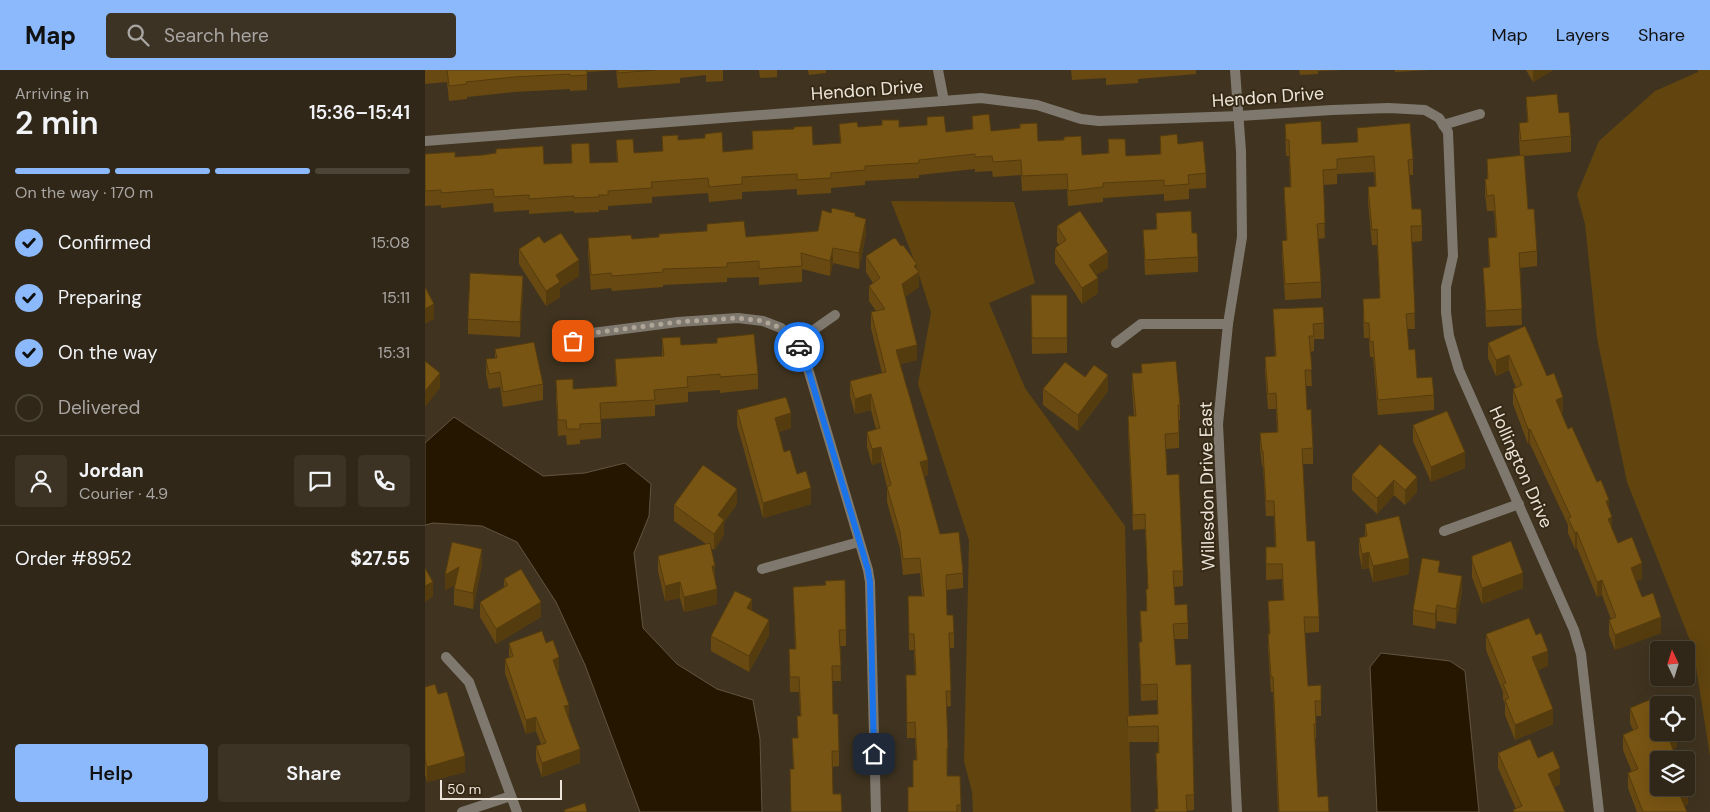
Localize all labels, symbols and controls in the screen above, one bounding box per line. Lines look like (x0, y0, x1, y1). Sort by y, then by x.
search box (106, 13, 456, 58)
text: Map (25, 20, 76, 51)
icon: search (124, 21, 152, 49)
text: Search here (164, 23, 269, 48)
text: Map (1492, 23, 1528, 47)
text: Layers (1556, 23, 1610, 47)
text: Share (1638, 23, 1685, 47)
street label: Hendon Drive (810, 74, 924, 106)
street label: Hendon Drive (1211, 81, 1325, 113)
text: Arriving in (15, 83, 89, 104)
text: 15:36–15:41 (309, 100, 410, 125)
text: 2 min (15, 102, 99, 144)
text: On the way · 170 m (15, 182, 153, 203)
icon: check (15, 229, 43, 257)
text: Confirmed (58, 230, 151, 255)
text: 15:08 (371, 232, 410, 253)
icon: check (15, 284, 43, 312)
text: Preparing (58, 285, 142, 310)
text: 15:11 (382, 287, 410, 308)
pin (552, 320, 594, 362)
courier (774, 322, 824, 372)
icon: bag (559, 327, 587, 355)
icon: car (785, 333, 813, 361)
icon: check (15, 339, 43, 367)
text: On the way (58, 340, 158, 365)
text: 15:31 (378, 342, 410, 363)
text: Delivered (58, 395, 140, 420)
street label: Willesdon Drive East (1194, 401, 1220, 571)
street label: Hollington Drive (1483, 402, 1559, 532)
button: person (15, 455, 67, 507)
button: chat (294, 455, 346, 507)
button: phone (358, 455, 410, 507)
text: Jordan (79, 458, 144, 483)
text: Courier · 4.9 (79, 483, 168, 504)
text: Order #8952 (15, 546, 132, 571)
text: $27.55 (350, 546, 410, 571)
north arrow (1650, 641, 1695, 686)
map controls (1650, 641, 1695, 796)
button: locate (1650, 696, 1695, 741)
pin (853, 733, 895, 775)
icon: home (860, 740, 888, 768)
button: Help (15, 744, 208, 802)
button: Share (218, 744, 410, 802)
button: layers (1650, 751, 1695, 796)
scale bar (440, 777, 563, 800)
text: 50 m (447, 780, 481, 798)

